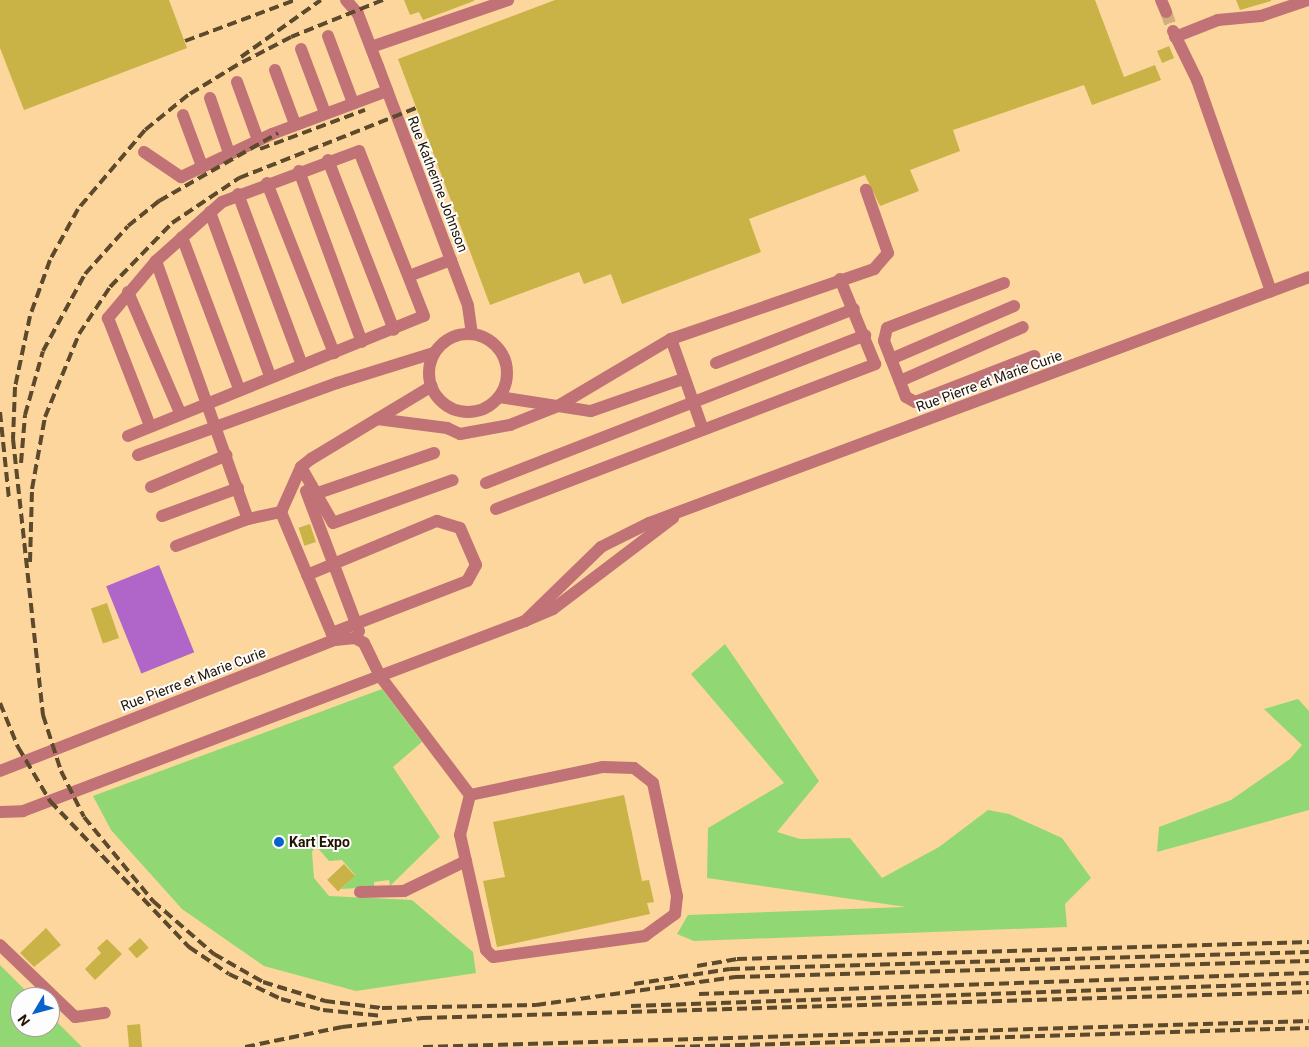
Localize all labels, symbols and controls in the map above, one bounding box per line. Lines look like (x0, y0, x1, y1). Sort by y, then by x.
street label: Rue Katherine Johnson (404, 114, 472, 254)
street label: Rue Pierre et Marie Curie (914, 347, 1064, 415)
street label: Rue Pierre et Marie Curie (118, 644, 268, 714)
place label: Kart Expo (289, 834, 350, 850)
marker: Kart Expo (273, 836, 285, 848)
north arrow (10, 987, 60, 1037)
text: N (14, 1012, 33, 1029)

